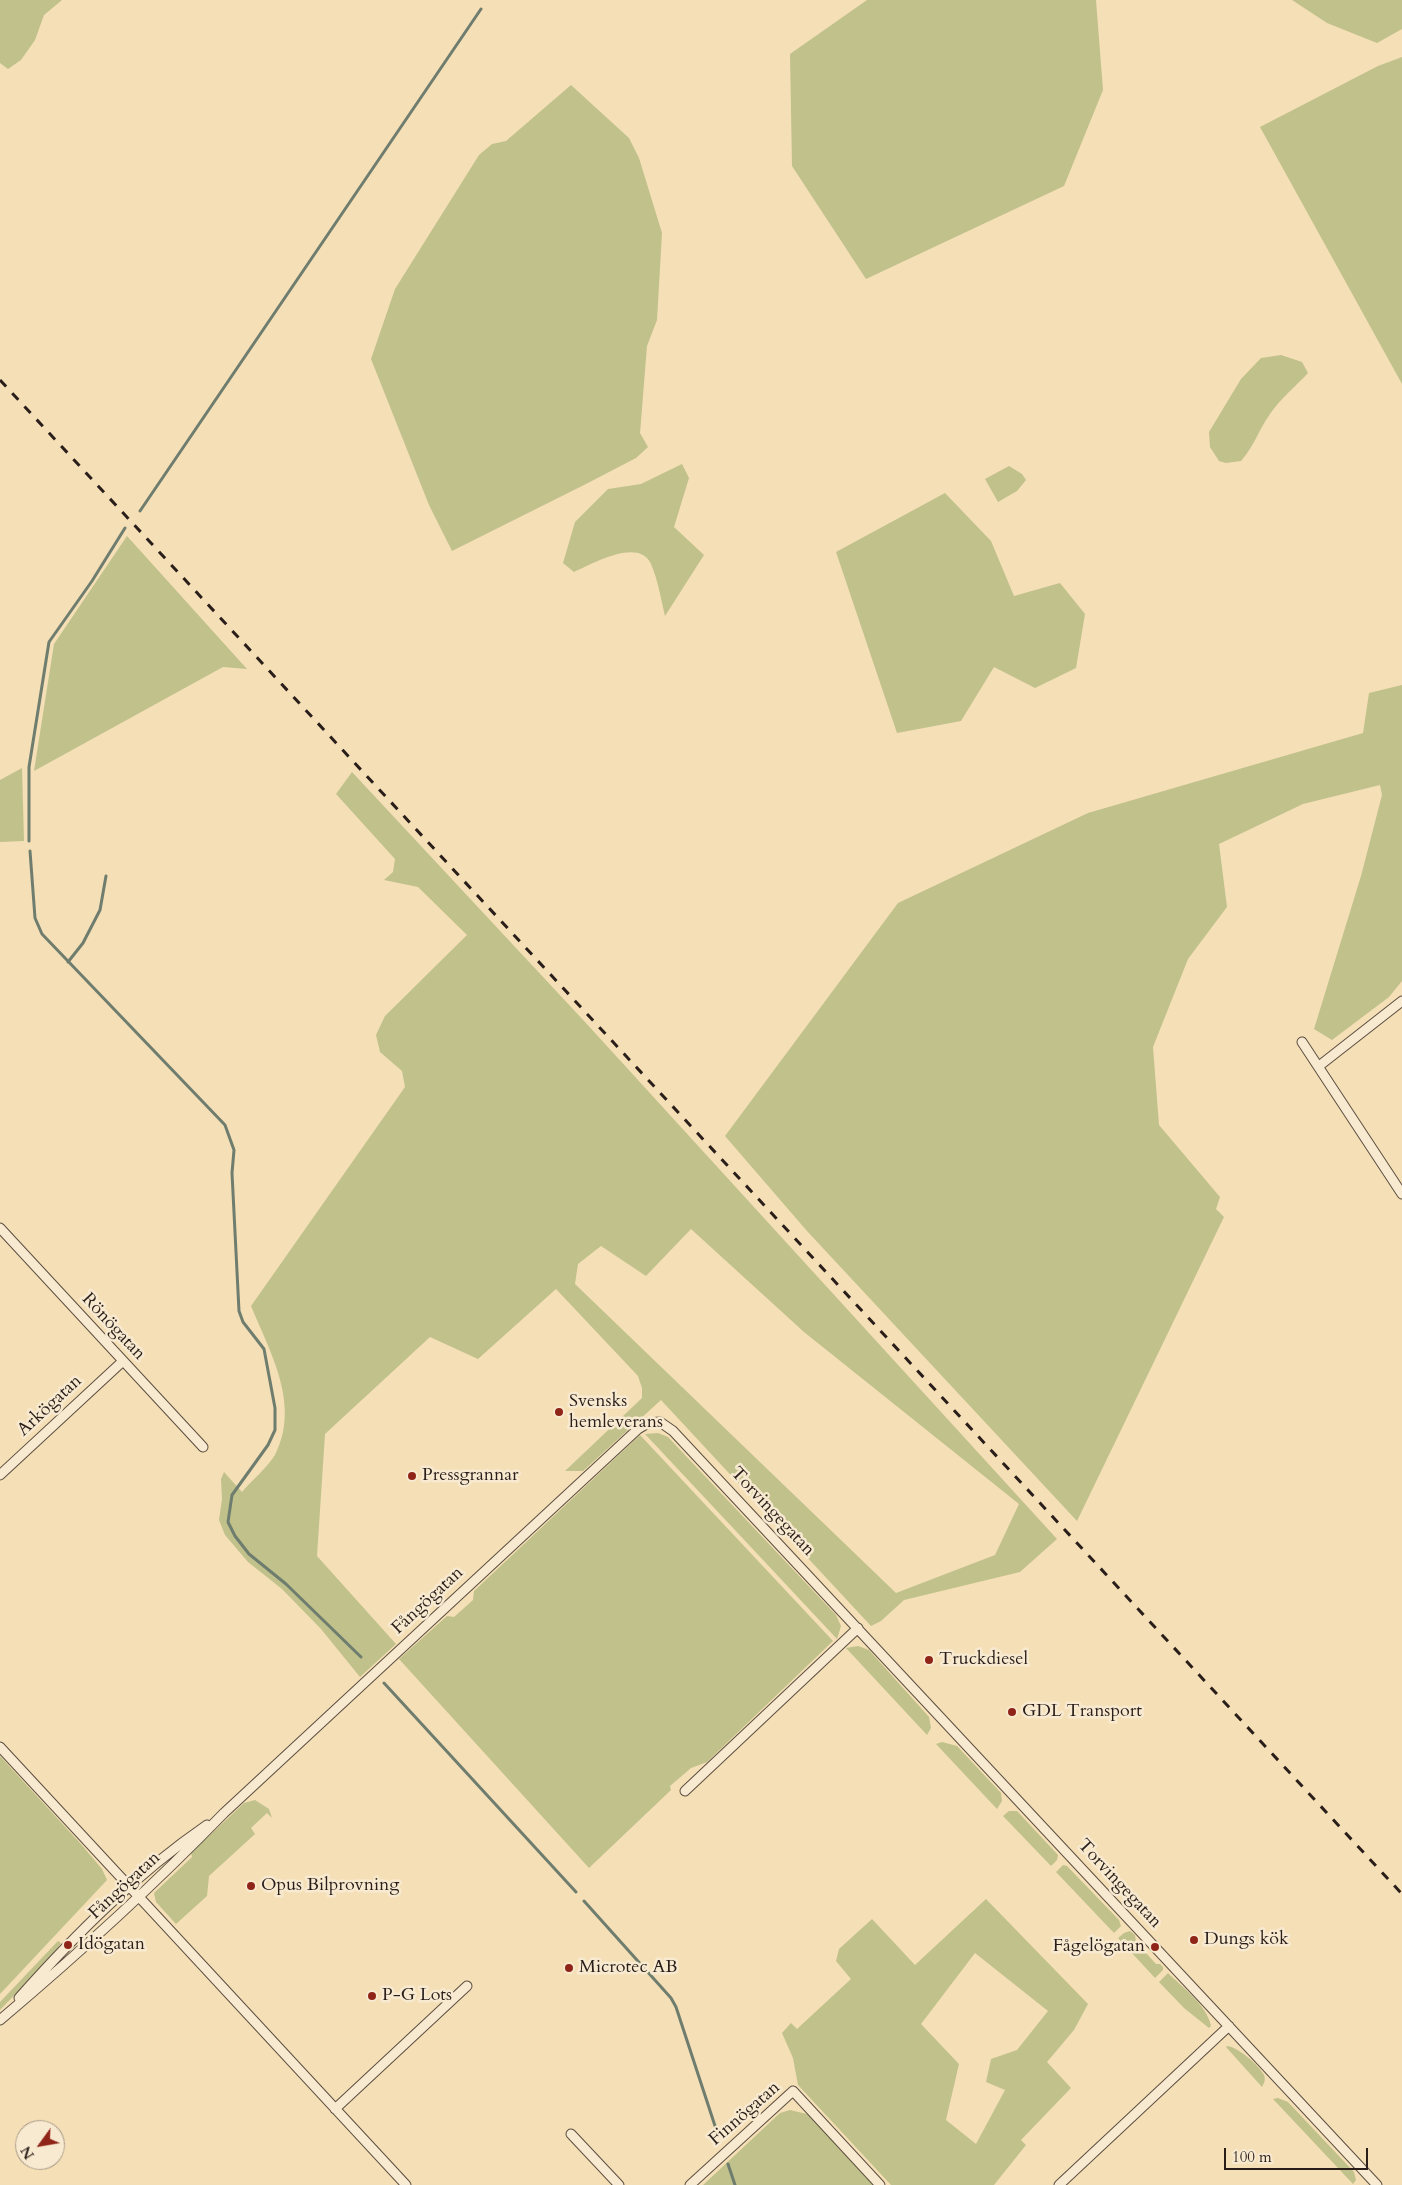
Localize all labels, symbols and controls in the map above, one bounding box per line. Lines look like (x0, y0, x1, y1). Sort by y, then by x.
street label: Rönögatan (77, 1289, 149, 1365)
street label: Arkögatan (13, 1371, 87, 1441)
place label: Svensks hemleverans (569, 1391, 663, 1434)
marker: Svensks hemleverans (553, 1406, 565, 1418)
street label: Torvingegatan (725, 1463, 819, 1561)
place label: Pressgrannar (422, 1465, 519, 1487)
marker: Pressgrannar (406, 1470, 418, 1482)
street label: Fångögatan (388, 1563, 468, 1639)
place label: Truckdiesel (939, 1649, 1028, 1671)
marker: Truckdiesel (923, 1654, 935, 1666)
place label: GDL Transport (1022, 1701, 1142, 1723)
marker: GDL Transport (1006, 1706, 1018, 1718)
street label: Torvingegatan (1072, 1835, 1166, 1933)
street label: Fångögatan (85, 1848, 165, 1924)
place label: Opus Bilprovning (261, 1875, 399, 1897)
marker: Opus Bilprovning (245, 1880, 257, 1892)
place label: Dungs kök (1204, 1929, 1289, 1951)
place label: Idögatan (78, 1934, 145, 1956)
marker: Dungs kök (1188, 1934, 1200, 1946)
place label: Fågelögatan (1053, 1936, 1145, 1958)
marker: Idögatan (62, 1939, 74, 1951)
marker: Fågelögatan (1149, 1941, 1161, 1953)
place label: Microtec AB (579, 1957, 677, 1979)
marker: Microtec AB (563, 1962, 575, 1974)
place label: P-G Lots (382, 1985, 452, 2007)
marker: P-G Lots (366, 1990, 378, 2002)
street label: Finnögatan (705, 2077, 785, 2151)
north arrow (15, 2120, 65, 2170)
scale bar (1227, 2138, 1371, 2170)
text: N (16, 2142, 39, 2163)
text: 100 m (1232, 2147, 1272, 2167)

